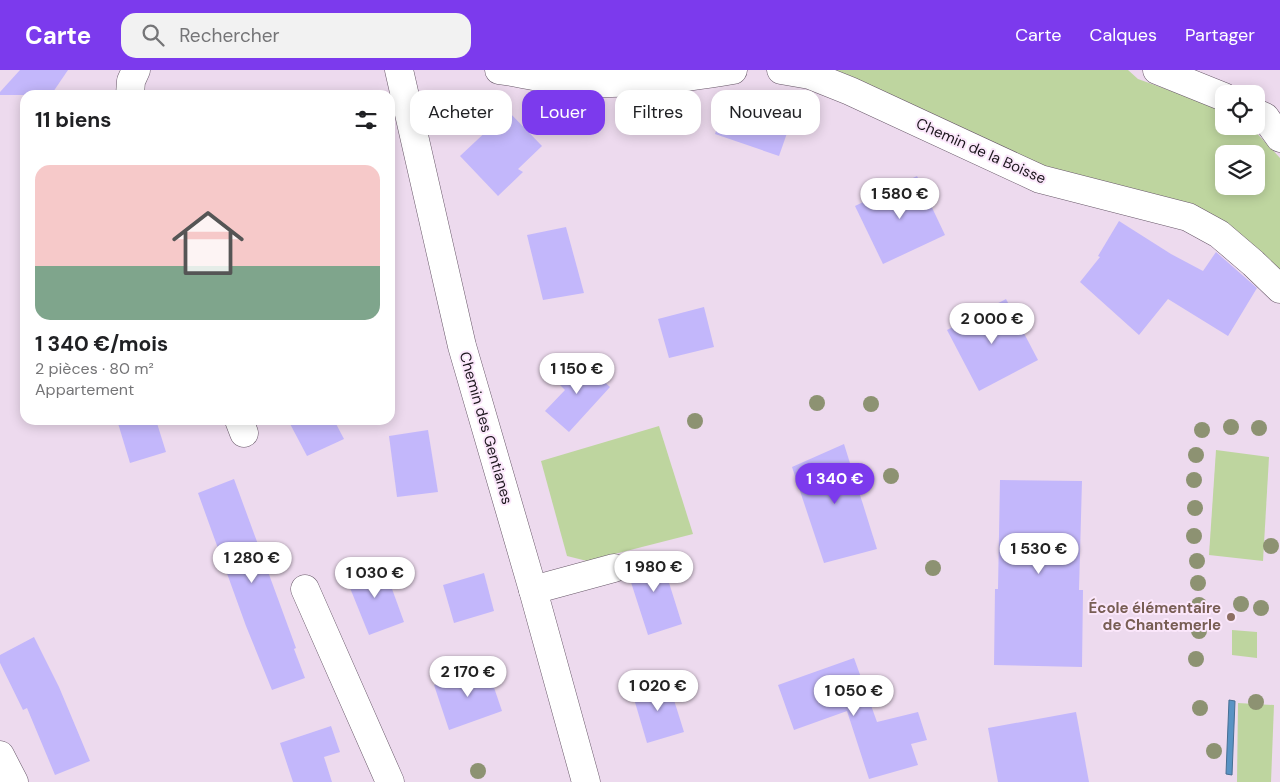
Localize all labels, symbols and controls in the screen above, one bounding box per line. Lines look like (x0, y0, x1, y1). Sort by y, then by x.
search box (121, 13, 471, 58)
text: Carte (25, 20, 91, 51)
icon: search (139, 21, 167, 49)
text: Rechercher (179, 23, 280, 48)
text: Carte (1015, 23, 1062, 47)
text: Calques (1090, 23, 1157, 47)
text: Partager (1185, 23, 1255, 47)
map controls (1215, 85, 1265, 195)
button: locate (1215, 85, 1265, 135)
chip: Acheter (410, 90, 512, 135)
chip: Louer (522, 90, 605, 135)
chip: Filtres (615, 90, 701, 135)
chip: Nouveau (711, 90, 820, 135)
text: 11 biens (35, 106, 112, 134)
icon: filters (352, 106, 380, 134)
street label: Chemin de la Boisse (913, 113, 1049, 189)
button: layers (1215, 145, 1265, 195)
pin: 1 580 € (854, 178, 946, 220)
text: 1 580 € (871, 183, 929, 204)
icon: home (163, 198, 253, 288)
pin: 2 000 € (946, 302, 1038, 345)
text: 2 000 € (960, 308, 1024, 329)
text: 1 340 €/mois (35, 330, 168, 358)
street label: Chemin des Gentianes (455, 349, 517, 507)
pin: 1 150 € (531, 352, 623, 395)
text: 2 pièces · 80 m² (35, 358, 154, 379)
text: 1 150 € (550, 358, 604, 379)
text: Appartement (35, 379, 134, 400)
pin: 1 340 € (789, 462, 881, 505)
text: 1 340 € (806, 468, 864, 489)
pin: 1 530 € (993, 532, 1085, 575)
text: 1 530 € (1011, 538, 1067, 559)
pin: 1 280 € (206, 542, 298, 584)
text: 1 280 € (224, 547, 280, 568)
pin: 1 980 € (608, 550, 700, 593)
pin: 1 030 € (329, 556, 421, 599)
text: 1 980 € (625, 556, 683, 577)
text: 1 030 € (346, 562, 404, 583)
place label: École élémentaire de Chantemerle (1089, 598, 1221, 635)
marker: École élémentaire de Chantemerle (1225, 611, 1237, 623)
pin: 2 170 € (422, 656, 514, 698)
text: 2 170 € (441, 661, 495, 682)
pin: 1 020 € (612, 670, 704, 712)
pin: 1 050 € (808, 674, 900, 717)
text: 1 020 € (629, 675, 687, 696)
text: 1 050 € (825, 680, 883, 701)

